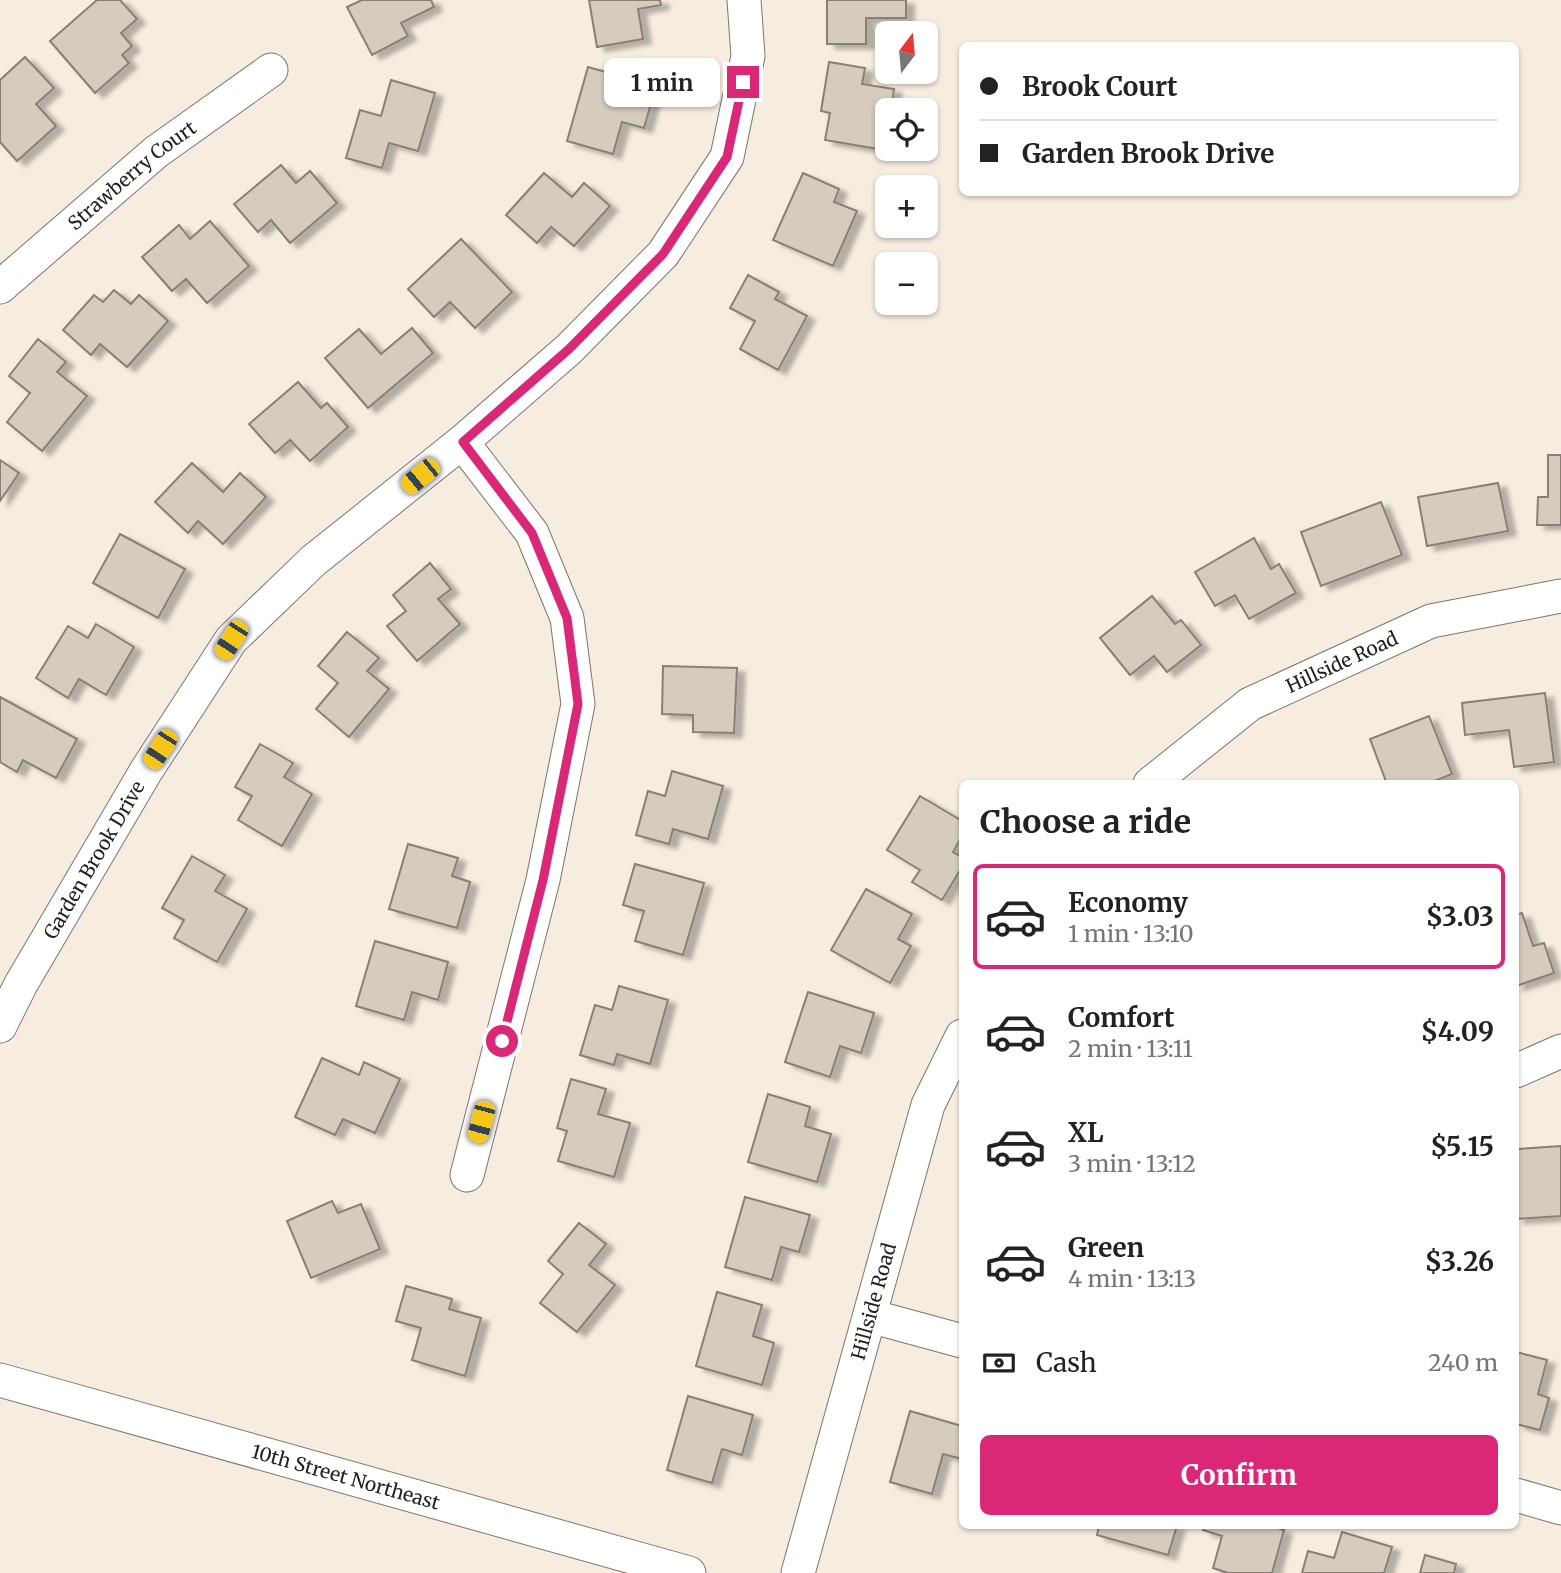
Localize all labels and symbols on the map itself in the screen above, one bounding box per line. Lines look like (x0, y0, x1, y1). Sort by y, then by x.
north arrow (875, 21, 938, 84)
callout: 1 min (603, 57, 718, 106)
route end (727, 66, 759, 98)
street label: Strawberry Court (63, 115, 201, 235)
car (398, 455, 443, 497)
car (211, 617, 252, 663)
street label: Hillside Road (1282, 626, 1402, 698)
car (140, 726, 181, 772)
street label: Garden Brook Drive (38, 776, 150, 943)
route start (486, 1025, 518, 1057)
car (466, 1099, 497, 1145)
street label: Hillside Road (846, 1240, 901, 1363)
street label: 10th Street Northeast (249, 1439, 443, 1515)

